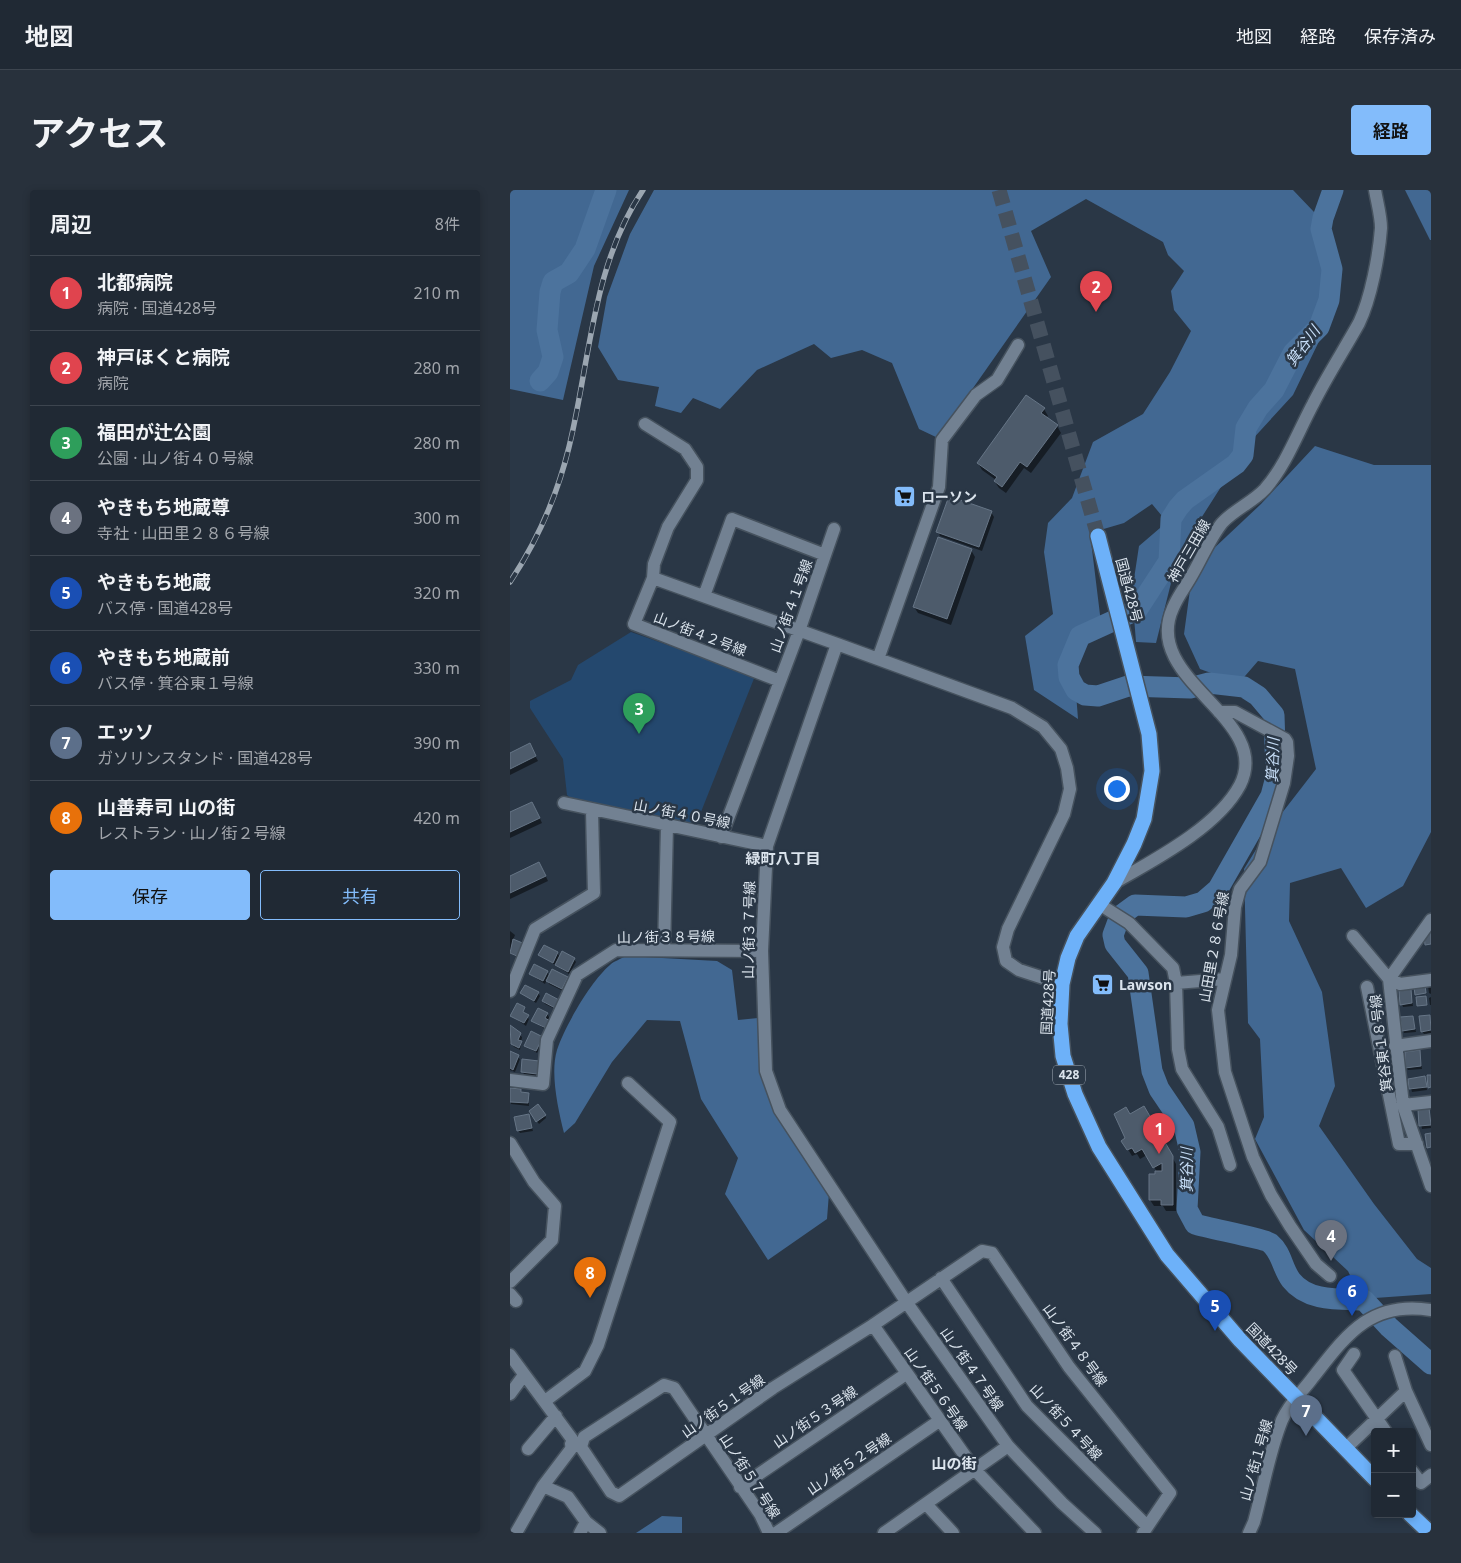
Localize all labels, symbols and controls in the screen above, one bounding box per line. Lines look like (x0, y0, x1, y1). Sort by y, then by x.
text: 地図 (25, 19, 73, 52)
text: 地図 (1236, 24, 1272, 48)
text: 経路 (1300, 24, 1336, 48)
text: 保存済み (1364, 24, 1436, 48)
button: 経路 (1351, 105, 1431, 155)
text: アクセス (30, 109, 168, 156)
text: 周辺 (50, 210, 92, 238)
text: 8件 (435, 213, 460, 235)
text: 北都病院 (97, 269, 173, 295)
pin: 2 (1080, 271, 1112, 312)
text: 1 (61, 282, 71, 304)
text: 210 m (413, 282, 460, 304)
text: 病院 · 国道428号 (97, 297, 217, 319)
water label: 箕谷川 (1281, 320, 1325, 369)
text: 神戸ほくと病院 (97, 344, 230, 370)
text: 2 (61, 357, 71, 379)
text: 280 m (413, 357, 460, 379)
text: 病院 (97, 372, 129, 394)
text: 福田が辻公園 (97, 419, 211, 445)
text: 3 (61, 432, 71, 454)
text: 280 m (413, 432, 460, 454)
text: 公園 · 山ノ街４０号線 (97, 447, 254, 469)
supermarket icon: ローソン (893, 485, 917, 509)
place label: ローソン (921, 487, 977, 506)
text: やきもち地蔵尊 (97, 494, 230, 520)
text: 4 (61, 507, 71, 529)
text: 300 m (413, 507, 460, 529)
street label: 神戸三田線 (1163, 516, 1214, 586)
text: 寺社 · 山田里２８６号線 (97, 522, 270, 544)
street label: 国道428号 (1112, 556, 1147, 624)
street label: 山ノ街４１号線 (765, 557, 816, 655)
text: やきもち地蔵 (97, 569, 211, 595)
text: 5 (61, 582, 71, 604)
text: 320 m (413, 582, 460, 604)
text: バス停 · 国道428号 (97, 597, 233, 619)
street label: 山ノ街４２号線 (651, 607, 749, 660)
text: やきもち地蔵前 (97, 644, 230, 670)
text: 6 (61, 657, 71, 679)
text: 330 m (413, 657, 460, 679)
text: バス停 · 箕谷東１号線 (97, 672, 254, 694)
pin: 3 (623, 693, 655, 734)
text: エッソ (97, 719, 154, 745)
text: 7 (61, 732, 71, 754)
text: 390 m (413, 732, 460, 754)
water label: 箕谷川 (1261, 735, 1283, 783)
text: ガソリンスタンド · 国道428号 (97, 747, 313, 769)
your location (1104, 776, 1130, 802)
text: 山善寿司 山の街 (97, 794, 235, 820)
street label: 山ノ街４０号線 (632, 795, 732, 832)
text: 8 (61, 807, 71, 829)
text: 420 m (413, 807, 460, 829)
text: レストラン · 山ノ街２号線 (97, 822, 286, 844)
district label: 緑町八丁目 (745, 848, 821, 868)
button: 保存 (50, 870, 250, 920)
button: 共有 (260, 870, 460, 920)
street label: 山ノ街３７号線 (738, 881, 759, 979)
street label: 山田里２８６号線 (1194, 890, 1233, 1004)
street label: 山ノ街３８号線 (617, 926, 715, 947)
street label: 国道428号 (1036, 969, 1059, 1035)
supermarket icon: Lawson (1091, 973, 1115, 997)
place label: Lawson (1119, 975, 1172, 994)
street label: 箕谷東１８号線 (1365, 993, 1396, 1093)
road number: 428 (1053, 1066, 1085, 1084)
pin: 1 (1143, 1113, 1175, 1154)
water label: 箕谷川 (1176, 1146, 1196, 1193)
pin: 4 (1315, 1220, 1347, 1261)
pin: 8 (574, 1257, 606, 1298)
pin: 6 (1336, 1275, 1368, 1316)
pin: 5 (1199, 1290, 1231, 1331)
street label: 山ノ街４８号線 (1039, 1299, 1112, 1390)
street label: 国道428号 (1243, 1318, 1302, 1379)
street label: 山ノ街４７号線 (937, 1323, 1008, 1414)
street label: 山ノ街５６号線 (901, 1343, 972, 1434)
street label: 山ノ街５１号線 (677, 1370, 768, 1441)
street label: 山ノ街５４号線 (1026, 1379, 1107, 1464)
street label: 山ノ街５３号線 (769, 1381, 861, 1452)
pin: 7 (1290, 1395, 1322, 1436)
street label: 山ノ街１号線 (1235, 1417, 1276, 1503)
street label: 山ノ街５２号線 (803, 1428, 895, 1499)
map controls (1371, 1428, 1416, 1518)
button: + (1371, 1428, 1416, 1473)
street label: 山ノ街５７号線 (716, 1429, 785, 1522)
district label: 山の街 (931, 1453, 977, 1473)
button: − (1371, 1473, 1416, 1518)

